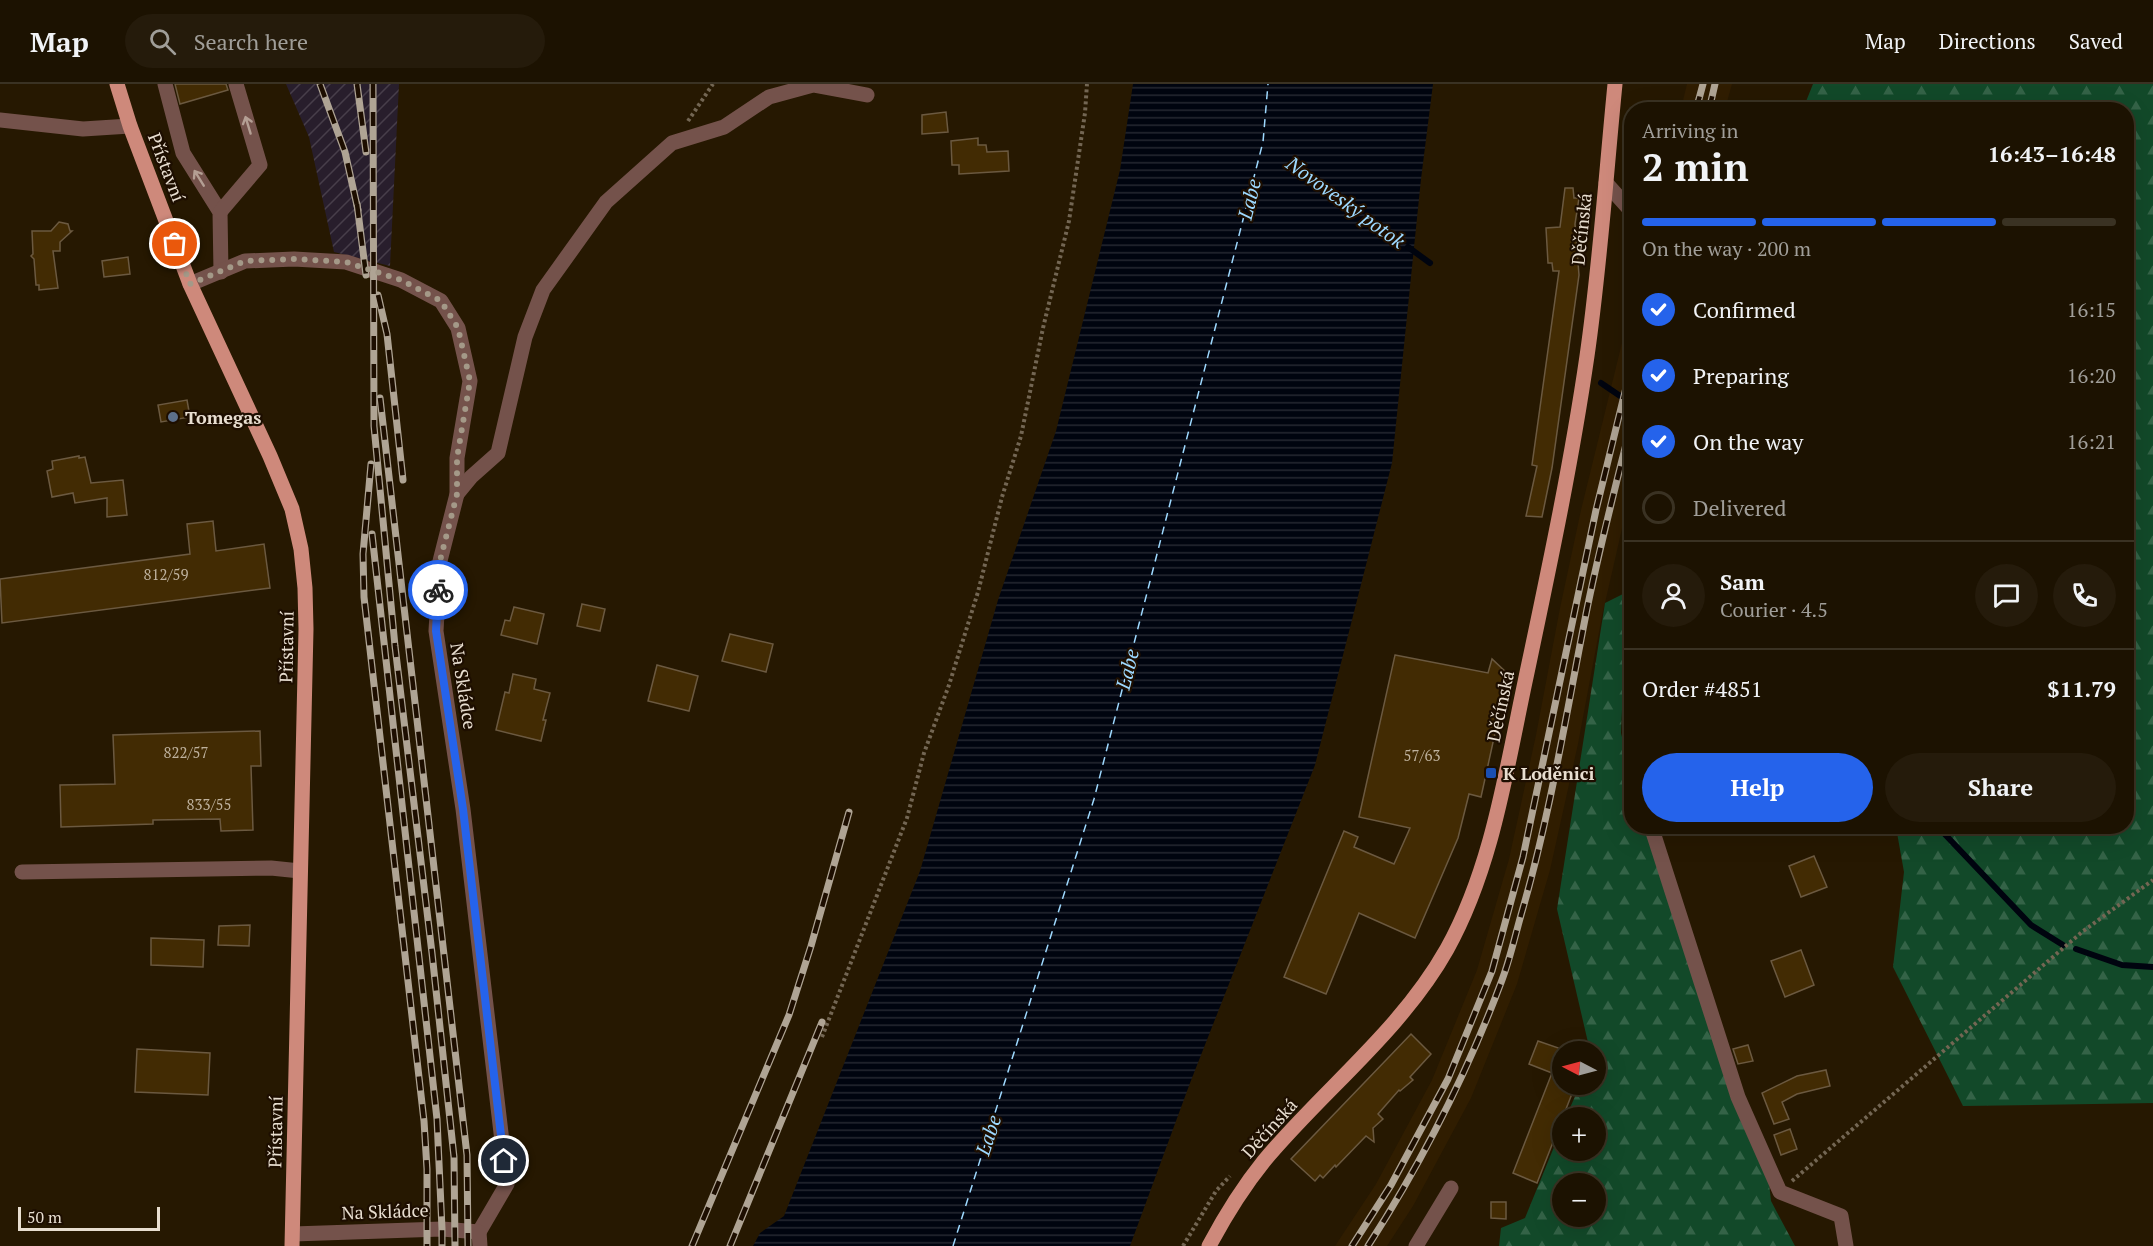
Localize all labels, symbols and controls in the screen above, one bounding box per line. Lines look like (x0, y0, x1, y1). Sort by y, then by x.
search box (125, 14, 545, 68)
text: Map (30, 23, 89, 60)
icon: search (146, 25, 179, 58)
text: Search here (194, 27, 308, 56)
text: Map (1865, 27, 1906, 55)
text: Directions (1939, 27, 2036, 55)
text: Saved (2069, 27, 2123, 55)
one-way arrow (242, 116, 253, 135)
text: Arriving in (1642, 117, 1738, 144)
street label: Přístavní (143, 129, 191, 205)
text: 16:43–16:48 (1988, 139, 2116, 168)
text: 2 min (1642, 140, 1749, 192)
water label: Novoveský potok (1280, 149, 1411, 255)
one-way arrow (193, 170, 205, 187)
water label: Labe (1231, 176, 1267, 223)
street label: Děčínská (1565, 192, 1597, 266)
pin (149, 218, 200, 269)
icon: bag (158, 227, 191, 260)
text: On the way · 200 m (1642, 235, 1811, 262)
icon: check (1642, 293, 1675, 326)
text: Confirmed (1693, 295, 1796, 324)
text: 16:15 (2067, 296, 2116, 323)
icon: check (1642, 359, 1675, 392)
text: Preparing (1693, 361, 1789, 390)
text: 16:20 (2067, 362, 2116, 389)
place label: Tomegas (185, 405, 261, 429)
marker: Tomegas (166, 410, 180, 424)
icon: check (1642, 425, 1675, 458)
text: On the way (1693, 427, 1803, 456)
text: 16:21 (2067, 428, 2116, 455)
text: Delivered (1693, 493, 1786, 522)
courier (408, 560, 468, 620)
house number: 812/59 (143, 564, 189, 584)
button: person (1642, 564, 1705, 627)
button: chat (1975, 564, 2038, 627)
button: phone (2053, 564, 2116, 627)
text: Sam (1720, 567, 1765, 596)
icon: bike (422, 574, 455, 607)
text: Courier · 4.5 (1720, 596, 1828, 623)
street label: Přístavní (273, 610, 299, 683)
street label: Na Skládce (445, 641, 483, 731)
water label: Labe (1109, 646, 1145, 693)
street label: Děčínská (1481, 668, 1519, 744)
text: Order #4851 (1642, 674, 1762, 703)
text: $11.79 (2047, 674, 2116, 703)
house number: 822/57 (163, 742, 209, 762)
house number: 57/63 (1403, 745, 1441, 765)
button: Help (1642, 753, 1873, 822)
button: Share (1885, 753, 2116, 822)
place label: K Loděnici (1503, 761, 1595, 785)
marker: K Loděnici (1484, 766, 1498, 780)
house number: 833/55 (186, 794, 232, 814)
north arrow (1552, 1041, 1606, 1095)
map controls (1552, 1041, 1606, 1227)
street label: Děčínská (1236, 1093, 1302, 1163)
street label: Přístavní (262, 1095, 288, 1168)
button: + (1552, 1107, 1606, 1161)
water label: Labe (969, 1111, 1007, 1160)
pin (478, 1135, 529, 1186)
icon: home (487, 1144, 520, 1177)
button: − (1552, 1173, 1606, 1227)
street label: Na Skládce (341, 1197, 429, 1225)
scale bar (18, 1204, 160, 1232)
text: 50 m (27, 1206, 62, 1228)

